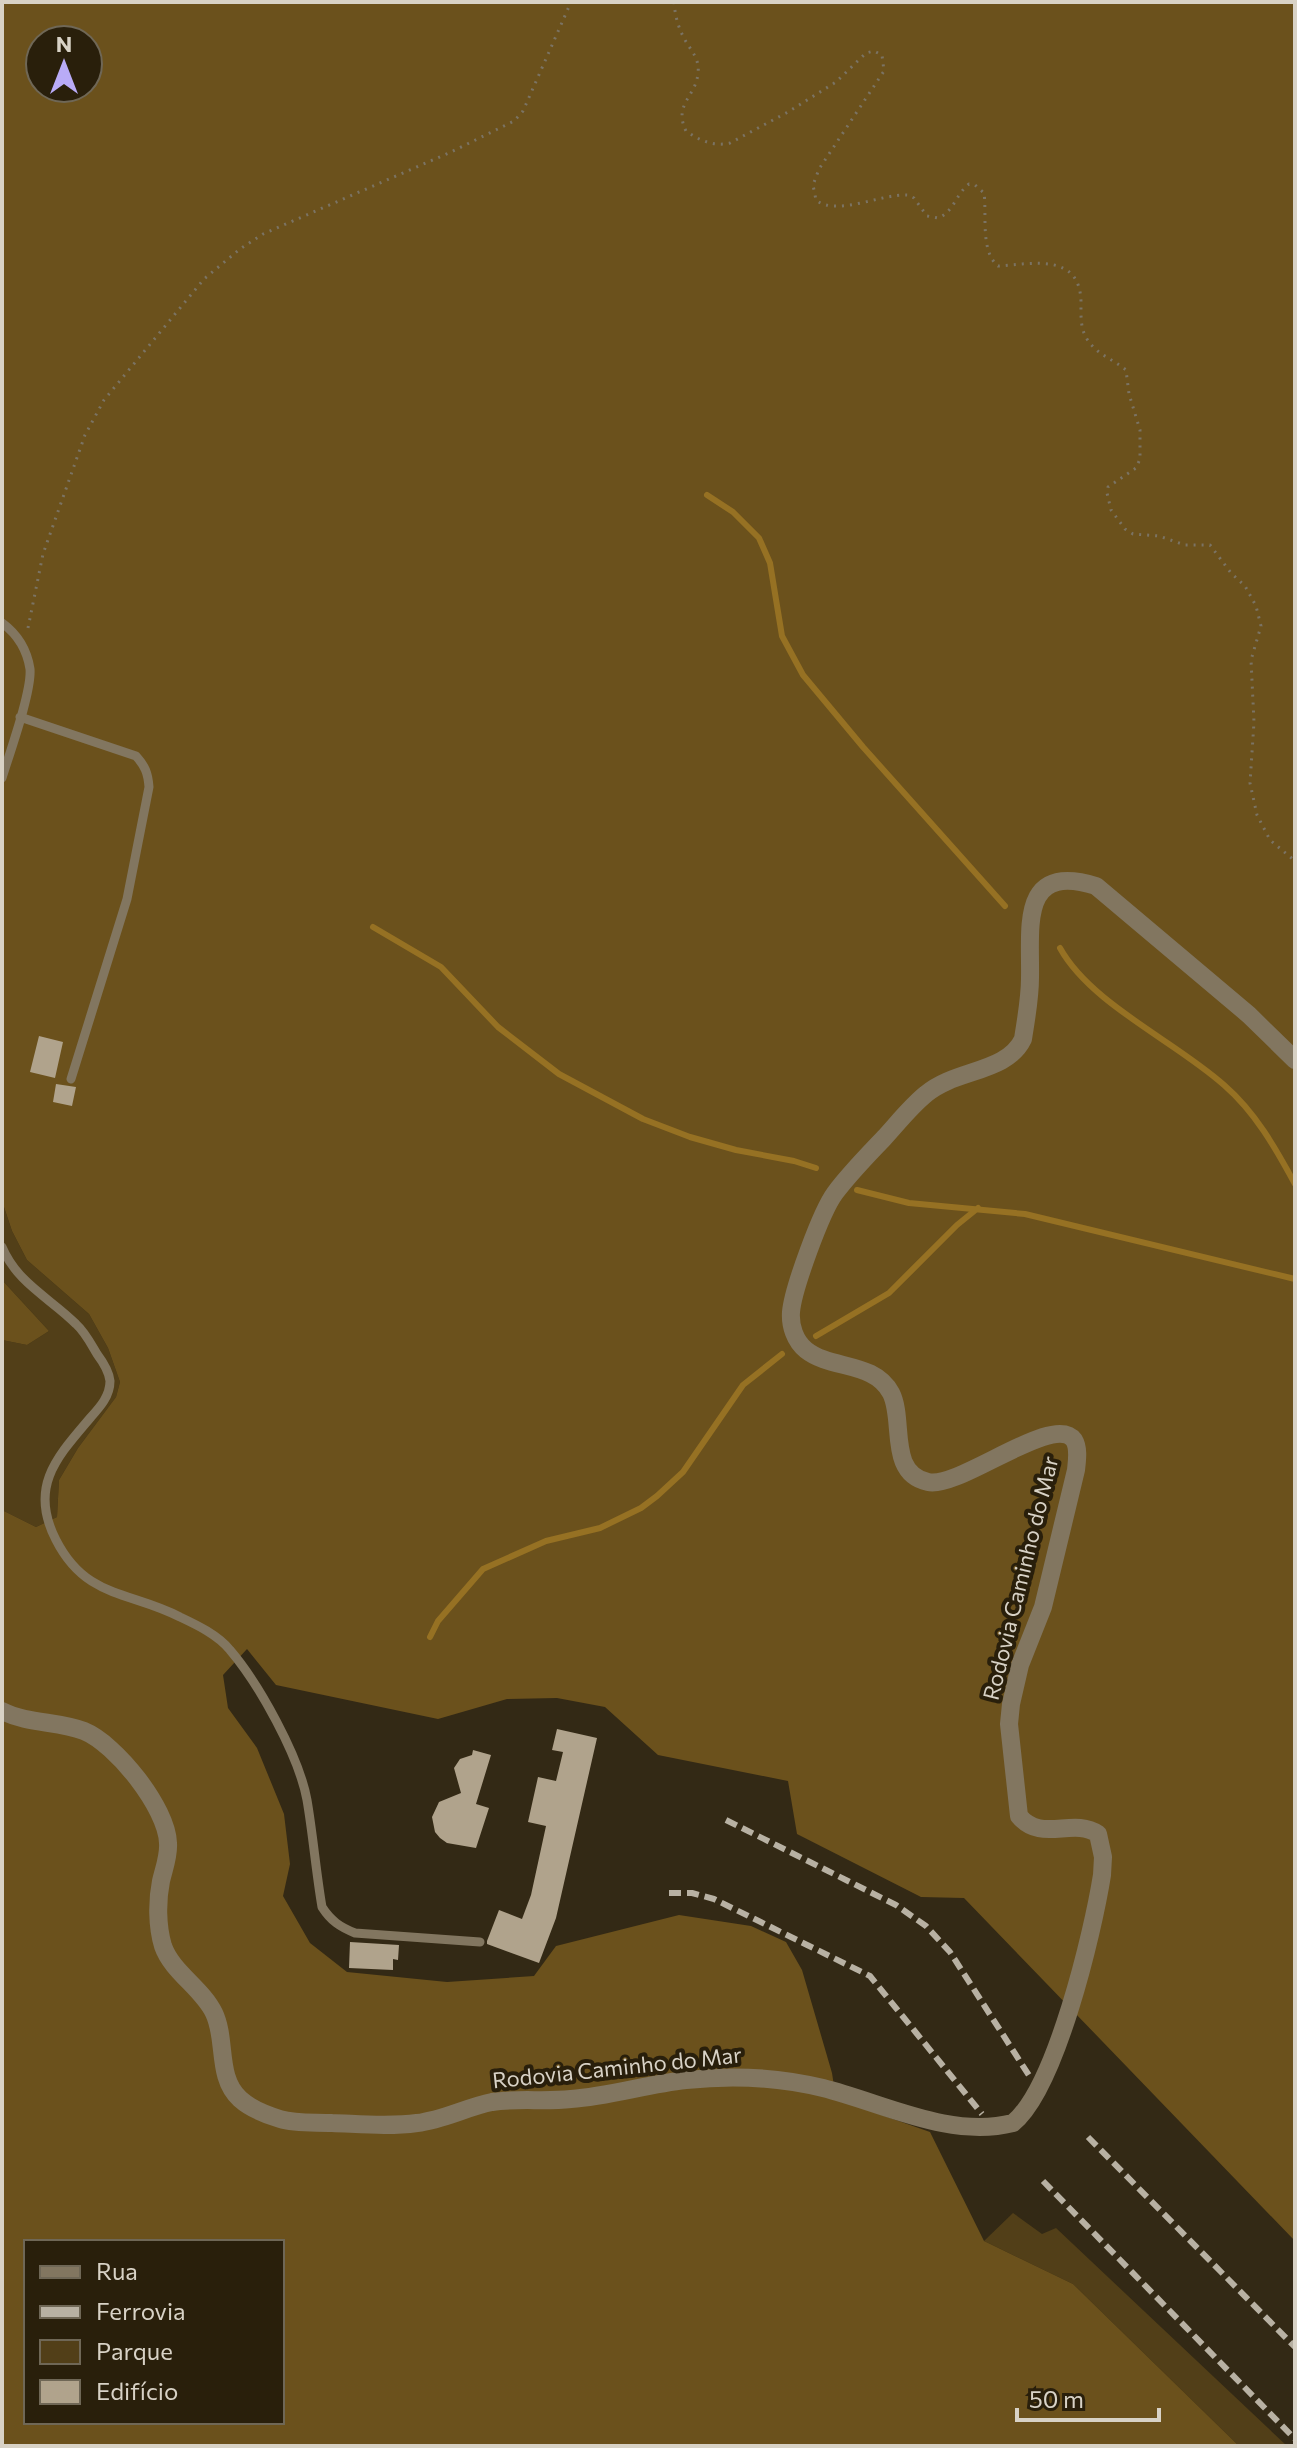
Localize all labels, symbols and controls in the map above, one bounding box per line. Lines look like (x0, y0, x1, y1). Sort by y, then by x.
north arrow (24, 24, 104, 104)
text: N (56, 30, 72, 57)
street label: Rodovia Caminho do Mar (977, 1453, 1063, 1703)
street label: Rodovia Caminho do Mar (491, 2040, 743, 2094)
legend (24, 2240, 284, 2424)
text: Rua (96, 2256, 138, 2285)
text: Ferrovia (96, 2296, 186, 2325)
text: Parque (96, 2336, 173, 2365)
scale bar (1017, 2372, 1159, 2422)
text: Edifício (96, 2376, 178, 2405)
text: 50 m (1029, 2384, 1084, 2413)

